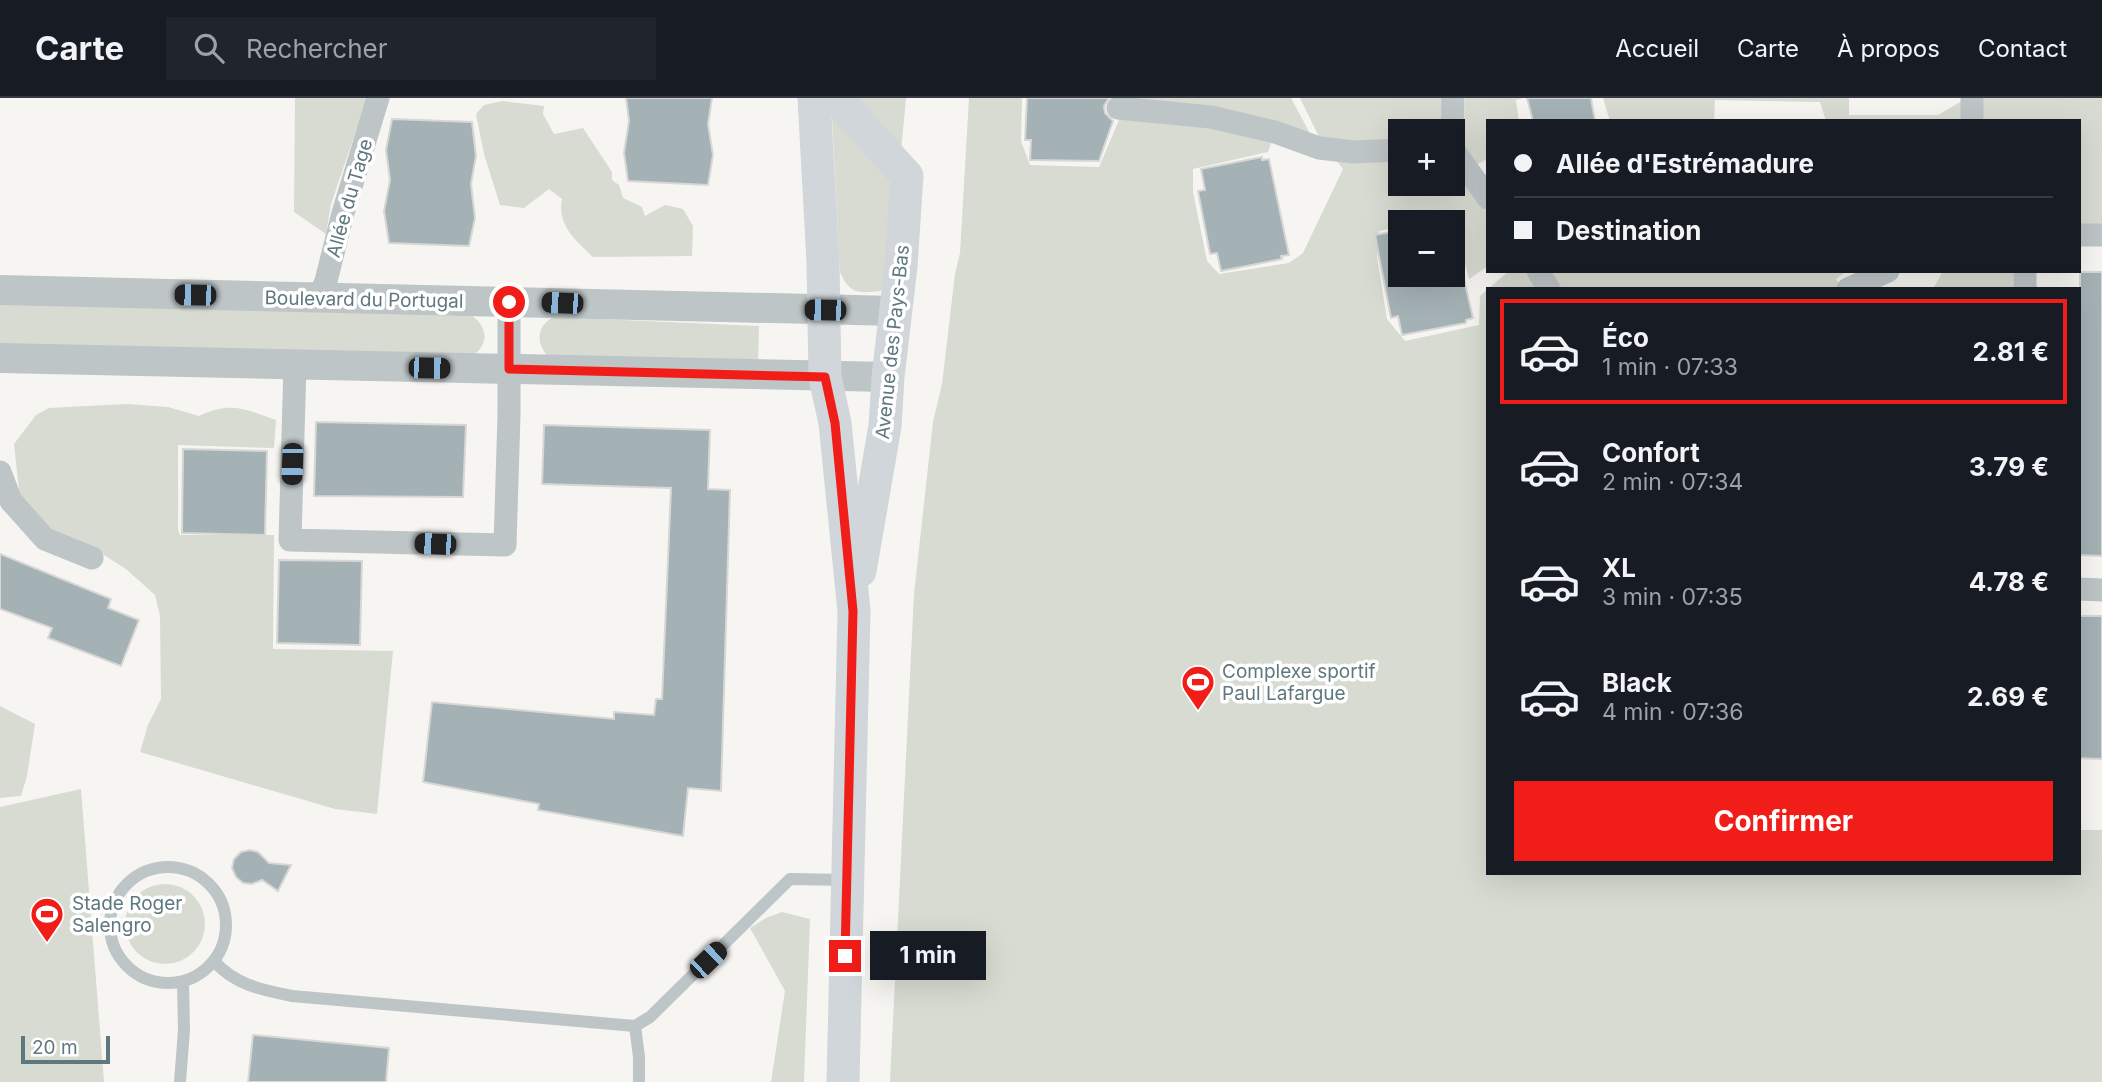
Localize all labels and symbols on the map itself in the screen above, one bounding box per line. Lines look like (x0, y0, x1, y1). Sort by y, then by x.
street label: Allée du Tage (322, 136, 377, 260)
street label: Avenue des Pays-Bas (871, 244, 914, 440)
car (174, 284, 217, 306)
street label: Boulevard du Portugal (264, 286, 464, 313)
route start (493, 286, 525, 318)
car (541, 292, 584, 314)
car (804, 299, 847, 321)
car (408, 357, 451, 379)
car (281, 443, 304, 485)
car (414, 533, 457, 555)
place label: Complexe sportif Paul Lafargue (1222, 660, 1376, 705)
sports icon: Complexe sportif Paul Lafargue (1179, 663, 1217, 712)
place label: Stade Roger Salengro (72, 892, 182, 937)
sports icon: Stade Roger Salengro (28, 895, 66, 944)
callout: 1 min (870, 932, 985, 980)
car (686, 938, 731, 982)
route end (829, 940, 861, 972)
scale bar (21, 1033, 110, 1065)

